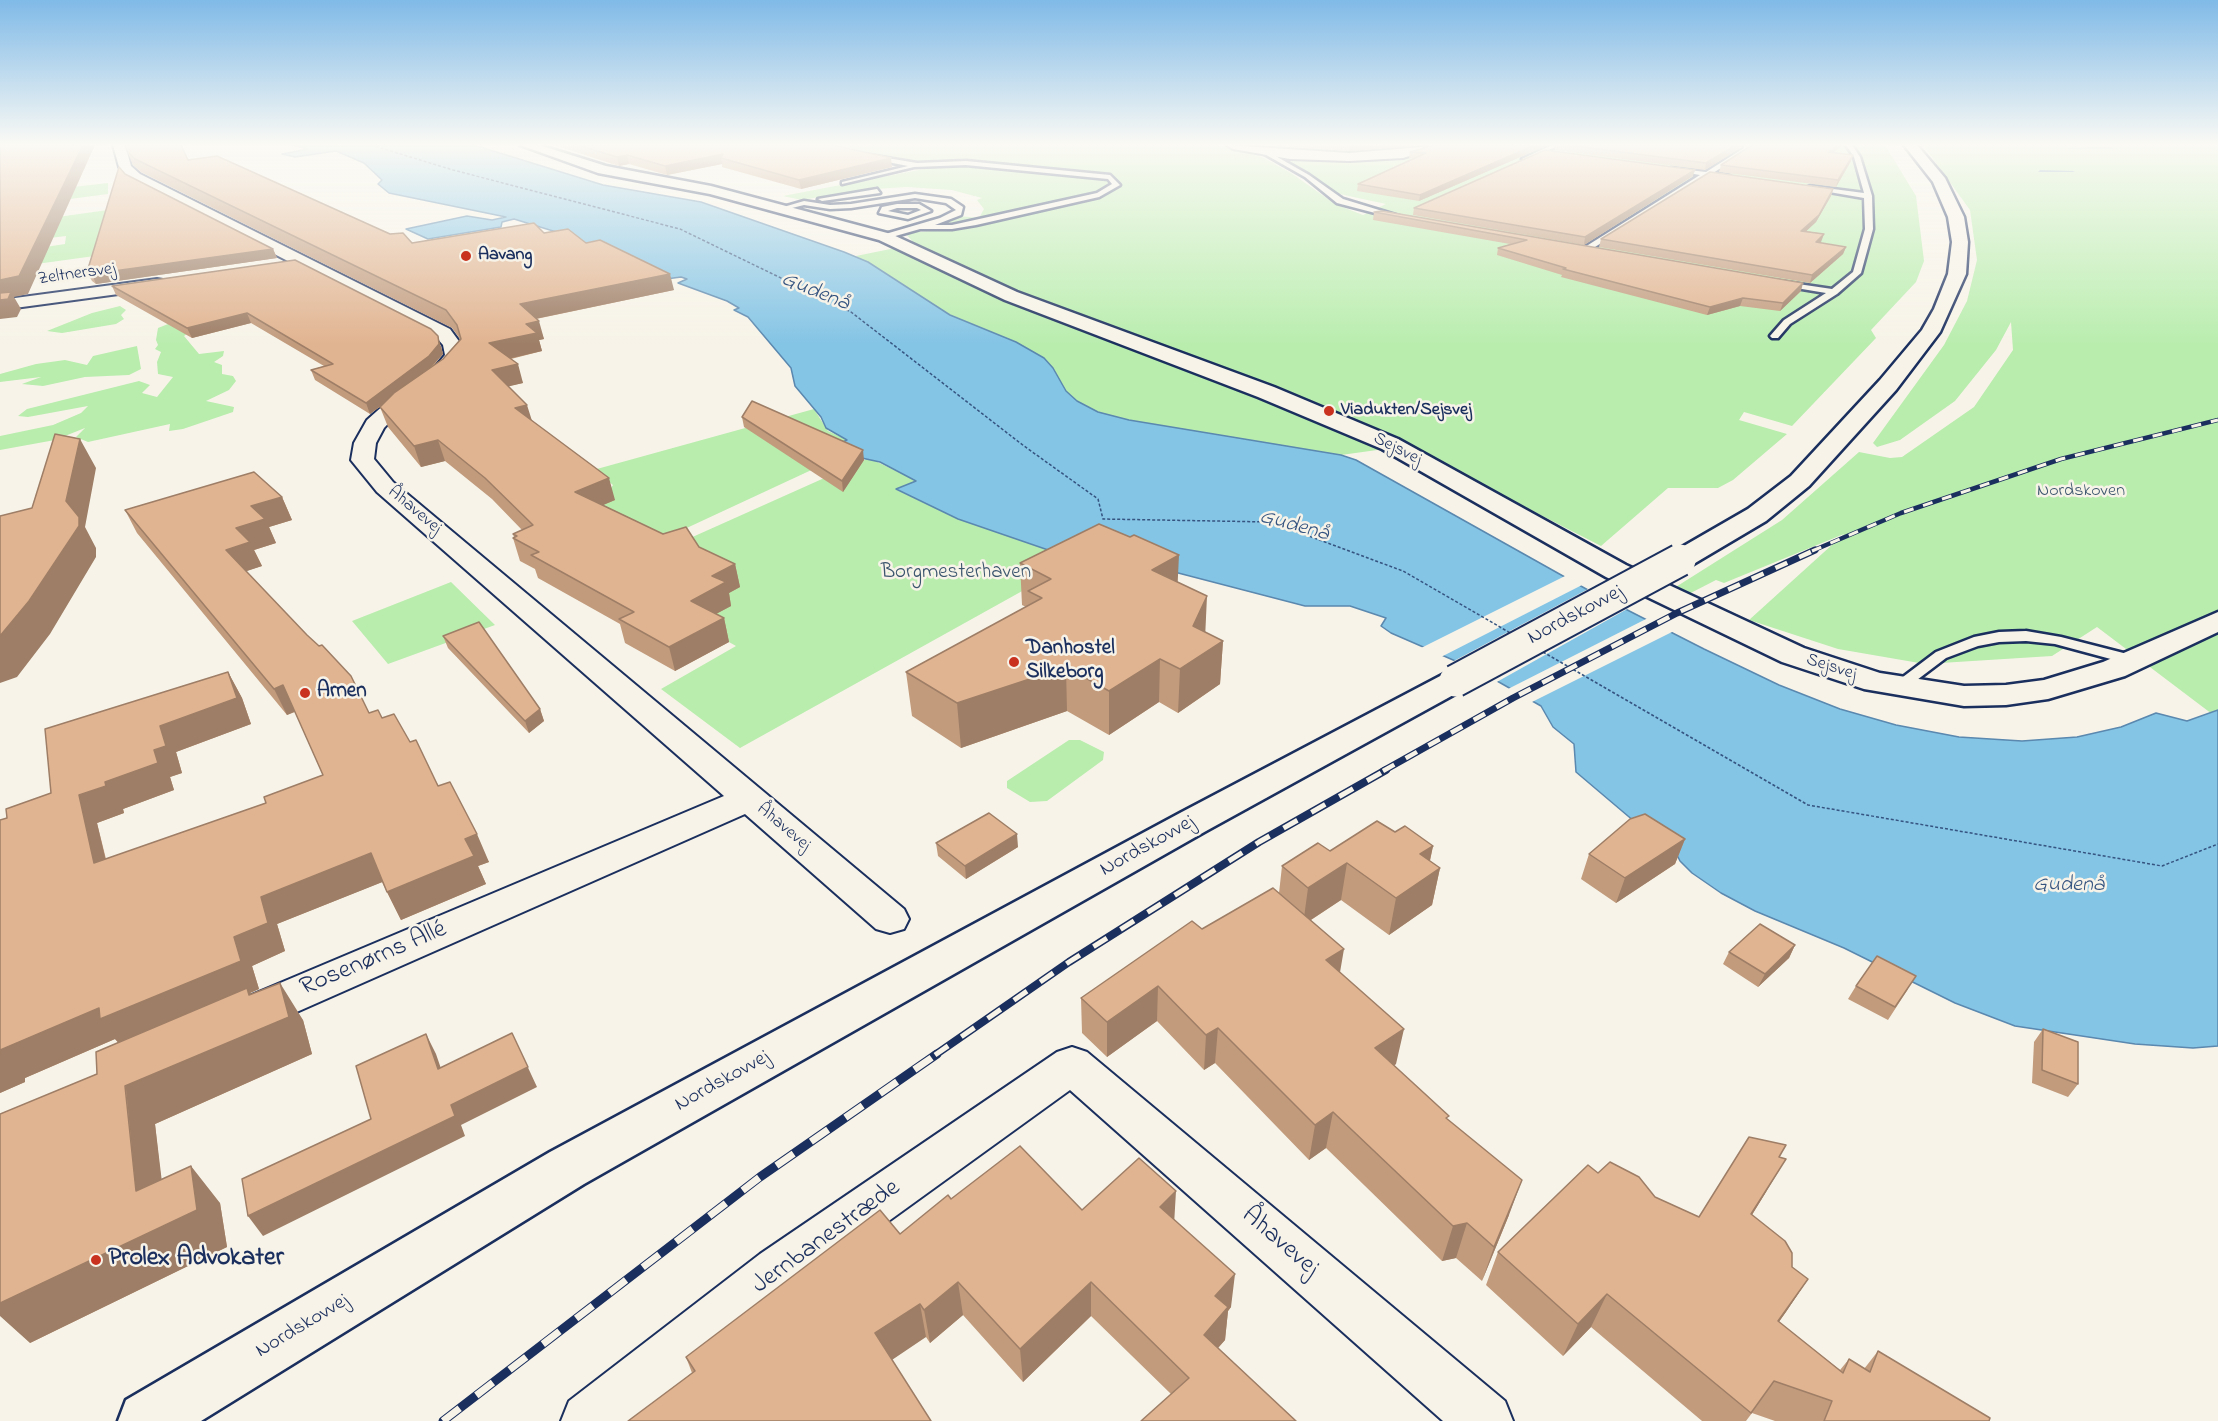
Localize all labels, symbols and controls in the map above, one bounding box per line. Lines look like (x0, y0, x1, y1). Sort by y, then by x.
place label: Aavang (478, 245, 532, 267)
marker: Aavang (459, 249, 473, 263)
street label: Zeltnersvej (37, 259, 117, 291)
water label: Gudenå (777, 267, 853, 319)
place label: Viadukten/Sejsvej (1341, 400, 1472, 422)
marker: Viadukten/Sejsvej (1322, 404, 1336, 418)
street label: Sejsvej (1369, 429, 1425, 471)
park label: Nordskoven (2037, 481, 2125, 503)
street label: Åhavevej (383, 482, 445, 540)
water label: Gudenå (1256, 505, 1332, 549)
park label: Borgmesterhaven (881, 561, 1031, 587)
street label: Nordskovvej (1524, 580, 1628, 652)
place label: Danhostel Silkeborg (1026, 637, 1115, 687)
street label: Sejsvej (1803, 650, 1859, 686)
marker: Danhostel Silkeborg (1007, 655, 1021, 669)
place label: Arnen (317, 680, 367, 706)
marker: Arnen (298, 686, 312, 700)
street label: Åhavevej (752, 799, 814, 857)
street label: Nordskovvej (1096, 811, 1200, 883)
water label: Gudenå (2033, 873, 2105, 899)
street label: Rosenørns Allé (296, 915, 452, 1005)
street label: Nordskovvej (671, 1046, 775, 1118)
street label: Jernbanestræde (747, 1174, 907, 1302)
street label: Åhavevej (1234, 1201, 1324, 1285)
place label: Prolex Advokater (108, 1244, 284, 1276)
marker: Prolex Advokater (89, 1253, 103, 1267)
street label: Nordskovvej (252, 1289, 354, 1365)

